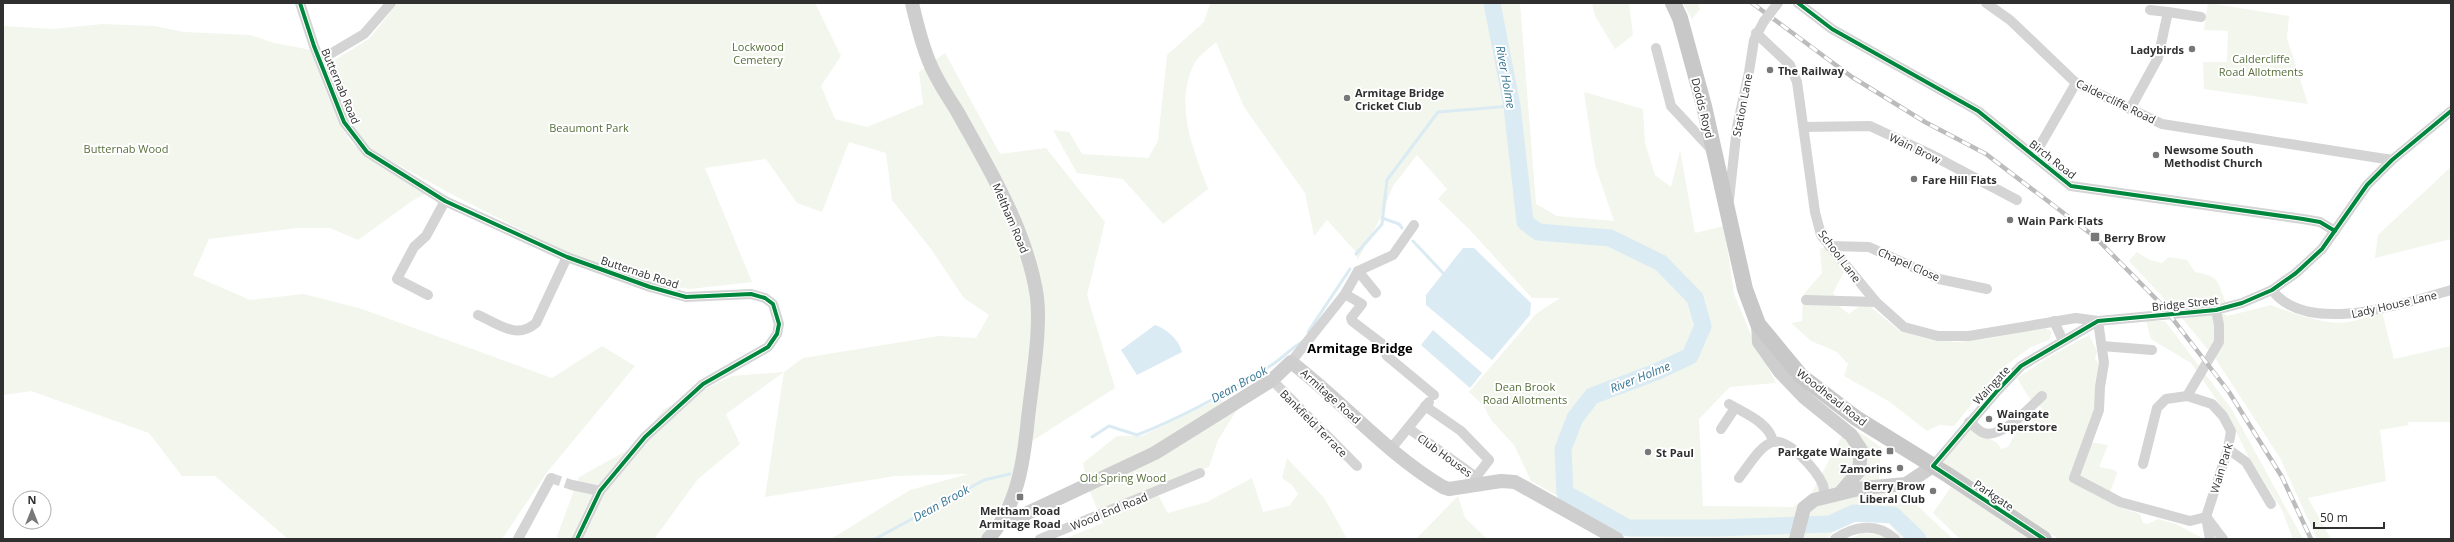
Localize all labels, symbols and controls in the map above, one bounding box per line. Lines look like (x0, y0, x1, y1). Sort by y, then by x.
park label: Lockwood Cemetery (732, 39, 784, 67)
place label: Ladybirds (2130, 42, 2185, 57)
water label: River Holme (1492, 44, 1520, 110)
marker: Ladybirds (2187, 44, 2197, 54)
street label: Butternab Road (318, 46, 364, 126)
park label: Caldercliffe Road Allotments (2219, 51, 2303, 79)
place label: The Railway (1778, 63, 1845, 78)
marker: The Railway (1765, 65, 1775, 75)
street label: Station Lane (1729, 72, 1755, 138)
street label: Caldercliffe Road (2074, 75, 2158, 127)
street label: Dodds Royd (1688, 76, 1718, 140)
place label: Armitage Bridge Cricket Club (1355, 85, 1445, 113)
marker: Armitage Bridge Cricket Club (1342, 93, 1352, 103)
park label: Beaumont Park (549, 120, 629, 135)
street label: Wain Brow (1887, 129, 1944, 167)
street label: Birch Road (2027, 136, 2079, 182)
park label: Butternab Wood (84, 141, 168, 156)
place label: Newsome South Methodist Church (2164, 142, 2262, 170)
marker: Newsome South Methodist Church (2151, 150, 2161, 160)
place label: Fare Hill Flats (1922, 172, 1997, 187)
marker: Fare Hill Flats (1909, 174, 1919, 184)
street label: Meltham Road (989, 181, 1033, 255)
place label: Wain Park Flats (2018, 213, 2104, 228)
marker: Wain Park Flats (2005, 215, 2015, 225)
street label: School Lane (1815, 227, 1865, 285)
place label: Berry Brow (2104, 230, 2166, 245)
marker: Berry Brow (2089, 231, 2101, 243)
street label: Chapel Close (1876, 244, 1942, 284)
street label: Butternab Road (599, 252, 681, 292)
street label: Lady House Lane (2350, 287, 2438, 321)
street label: Bridge Street (2151, 292, 2219, 314)
district label: Armitage Bridge (1307, 339, 1413, 357)
water label: River Holme (1607, 357, 1673, 397)
water label: Dean Brook (1208, 361, 1271, 406)
street label: Waingate (1969, 362, 2013, 408)
street label: Armitage Road (1298, 365, 1364, 427)
street label: Woodhead Road (1794, 365, 1870, 429)
park label: Dean Brook Road Allotments (1483, 379, 1567, 407)
street label: Bankfield Terrace (1277, 386, 1351, 460)
place label: Waingate Superstore (1997, 406, 2058, 434)
marker: Waingate Superstore (1984, 414, 1994, 424)
street label: Club Houses (1415, 430, 1475, 480)
street label: Wain Park (2206, 441, 2236, 495)
place label: Parkgate Waingate (1778, 444, 1882, 459)
place label: St Paul (1656, 445, 1694, 460)
marker: Parkgate Waingate (1885, 446, 1895, 456)
marker: St Paul (1643, 447, 1653, 457)
place label: Zamorins (1840, 461, 1893, 476)
marker: Zamorins (1895, 463, 1905, 473)
park label: Old Spring Wood (1080, 470, 1166, 485)
street label: Parkgate (1971, 476, 2017, 514)
place label: Berry Brow Liberal Club (1860, 478, 1926, 506)
water label: Dean Brook (910, 480, 973, 525)
marker: Berry Brow Liberal Club (1928, 486, 1938, 496)
street label: Wood End Road (1068, 489, 1150, 533)
north arrow (12, 490, 52, 530)
text: N (28, 492, 36, 507)
marker: Meltham Road Armitage Road (1015, 492, 1025, 502)
place label: Meltham Road Armitage Road (979, 503, 1061, 531)
scale bar (2314, 504, 2384, 530)
text: 50 m (2320, 509, 2348, 526)

